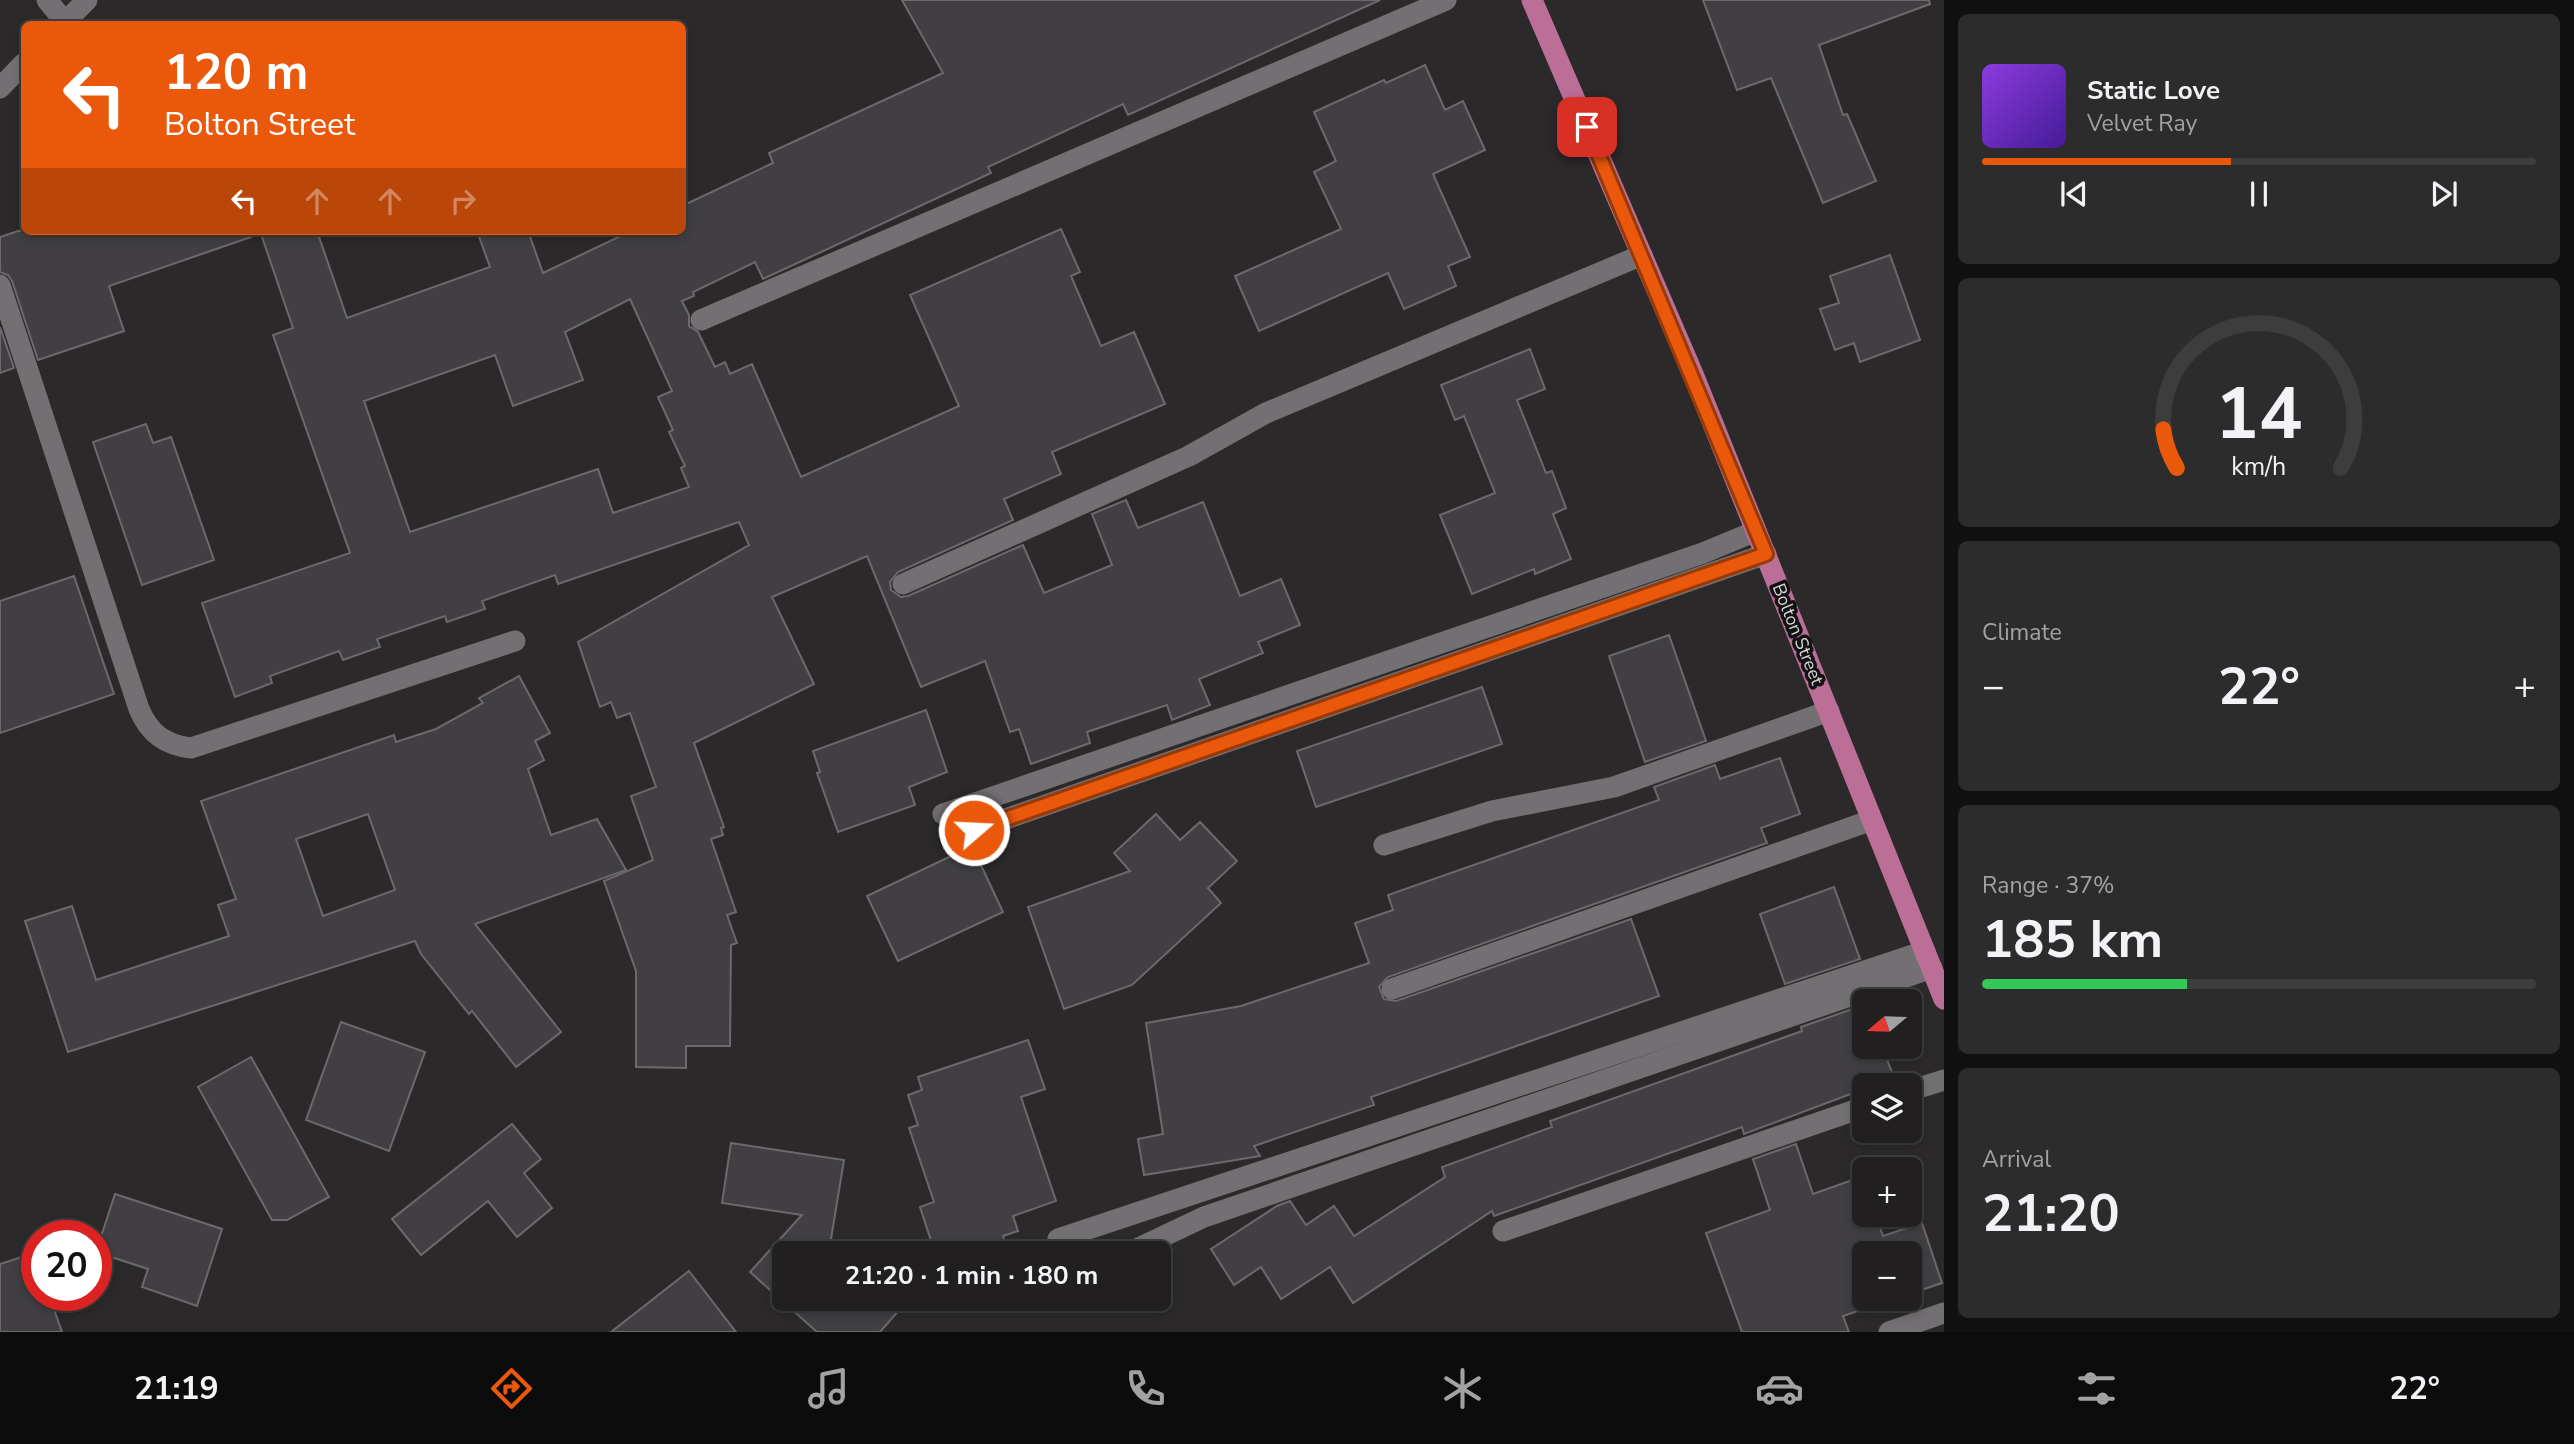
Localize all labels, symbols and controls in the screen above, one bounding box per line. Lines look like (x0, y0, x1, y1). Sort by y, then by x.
text: 120 m (164, 39, 308, 106)
icon: left (49, 49, 140, 140)
text: Static Love (2087, 73, 2220, 108)
pin (1557, 97, 1617, 157)
text: Bolton Street (164, 103, 355, 146)
icon: arrive (1568, 108, 1606, 146)
text: Velvet Ray (2087, 108, 2197, 139)
icon: previous (2055, 175, 2093, 213)
icon: pause (2240, 175, 2278, 213)
icon: next (2425, 175, 2463, 213)
icon: left (225, 182, 263, 220)
icon: ahead (298, 182, 336, 220)
icon: ahead (371, 182, 409, 220)
icon: right (444, 182, 482, 220)
text: 14 (2215, 365, 2303, 465)
text: km/h (2231, 450, 2287, 484)
street label: Bolton Street (1767, 580, 1830, 689)
text: Climate (1982, 617, 2062, 648)
text: 22° (2218, 651, 2300, 722)
text: − (1982, 661, 2005, 712)
text: + (2513, 661, 2536, 712)
position arrow (937, 793, 1011, 867)
text: Range · 37% (1982, 870, 2114, 901)
text: 185 km (1982, 904, 2163, 975)
north arrow (1852, 989, 1922, 1059)
map controls (1852, 989, 1922, 1311)
button: layers (1852, 1073, 1922, 1143)
text: Arrival (1982, 1144, 2051, 1175)
button: + (1852, 1157, 1922, 1227)
text: 21:20 (1982, 1178, 2120, 1249)
speed limit sign: 20 (21, 1220, 112, 1311)
button: − (1852, 1241, 1922, 1311)
text: 21:20 · 1 min · 180 m (845, 1258, 1098, 1293)
icon: directions (487, 1364, 536, 1413)
icon: music (804, 1364, 853, 1413)
icon: phone (1121, 1364, 1170, 1413)
icon: climate (1438, 1364, 1487, 1413)
icon: car (1755, 1364, 1804, 1413)
icon: filters (2072, 1364, 2121, 1413)
text: 21:19 (134, 1367, 219, 1410)
text: 22° (2389, 1367, 2440, 1410)

